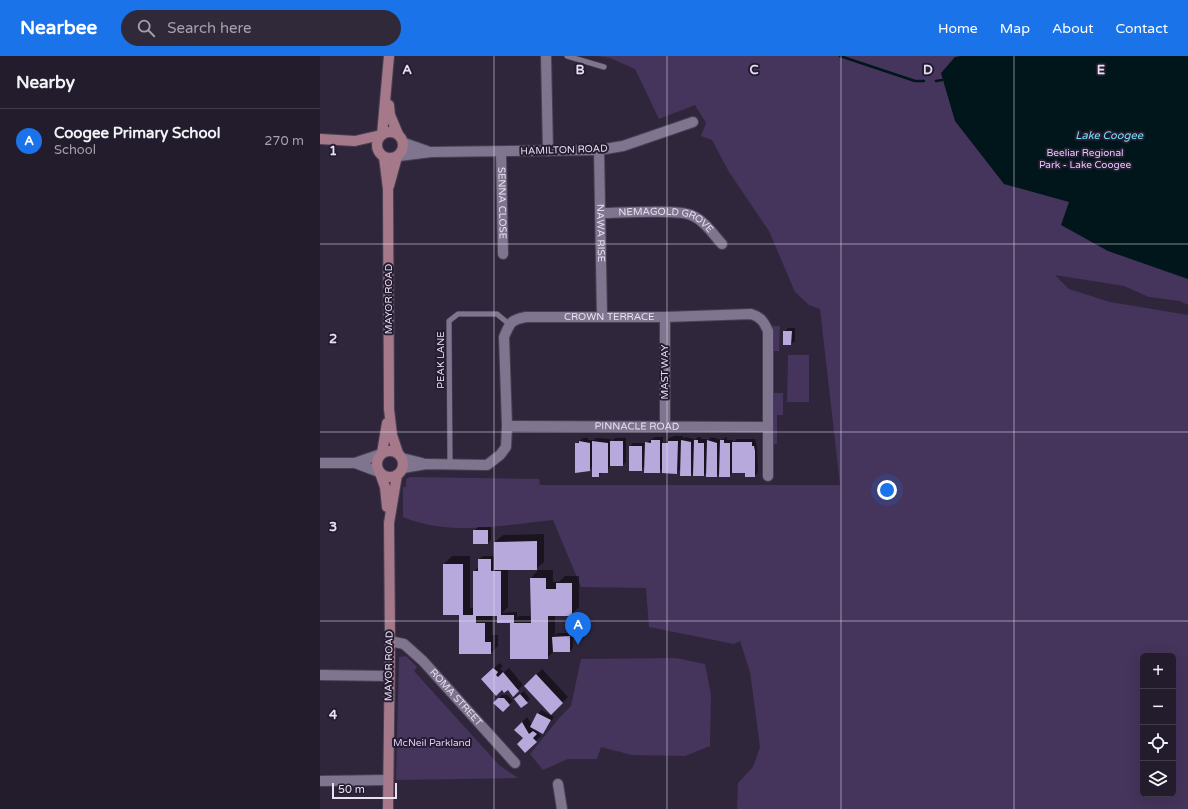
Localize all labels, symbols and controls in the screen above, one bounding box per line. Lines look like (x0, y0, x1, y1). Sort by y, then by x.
search box (121, 10, 401, 46)
text: Nearbee (20, 17, 97, 39)
icon: search (135, 17, 157, 39)
text: Search here (167, 19, 252, 37)
text: Home (938, 20, 978, 37)
text: Map (1000, 20, 1030, 37)
text: About (1052, 20, 1094, 37)
text: Contact (1116, 20, 1168, 37)
text: A (402, 62, 412, 78)
text: B (575, 62, 585, 78)
text: C (749, 62, 759, 78)
text: D (923, 62, 933, 78)
text: E (1097, 62, 1105, 78)
text: Nearby (16, 72, 75, 93)
text: Coogee Primary School (54, 124, 220, 142)
water label: Lake Coogee (1075, 129, 1144, 142)
text: A (24, 133, 34, 149)
text: 270 m (264, 133, 304, 149)
text: School (54, 142, 96, 158)
street label: HAMILTON ROAD (520, 142, 608, 158)
text: 1 (329, 143, 337, 159)
park label: Beeliar Regional Park - Lake Coogee (1039, 147, 1131, 171)
street label: SENNA CLOSE (495, 167, 509, 239)
street label: NAWA RISE (594, 204, 607, 262)
street label: NEMAGOLD GROVE (618, 206, 716, 235)
street label: MAYOR ROAD (383, 264, 395, 334)
street label: CROWN TERRACE (564, 311, 654, 323)
text: 2 (329, 331, 337, 347)
street label: PEAK LANE (435, 331, 447, 389)
street label: MAST WAY (659, 344, 671, 399)
street label: PINNACLE ROAD (595, 420, 679, 433)
your location (877, 480, 897, 500)
text: 3 (329, 519, 337, 535)
pin: A (565, 612, 591, 645)
street label: MAYOR ROAD (382, 631, 396, 701)
map controls (1140, 653, 1176, 797)
button: + (1140, 653, 1176, 689)
street label: ROMA STREET (427, 666, 485, 729)
button: − (1140, 689, 1176, 725)
text: 4 (329, 707, 338, 723)
button: locate (1140, 725, 1176, 761)
park label: McNeil Parkland (393, 737, 471, 749)
button: layers (1140, 761, 1176, 797)
scale bar (332, 781, 397, 800)
text: 50 m (338, 783, 365, 796)

